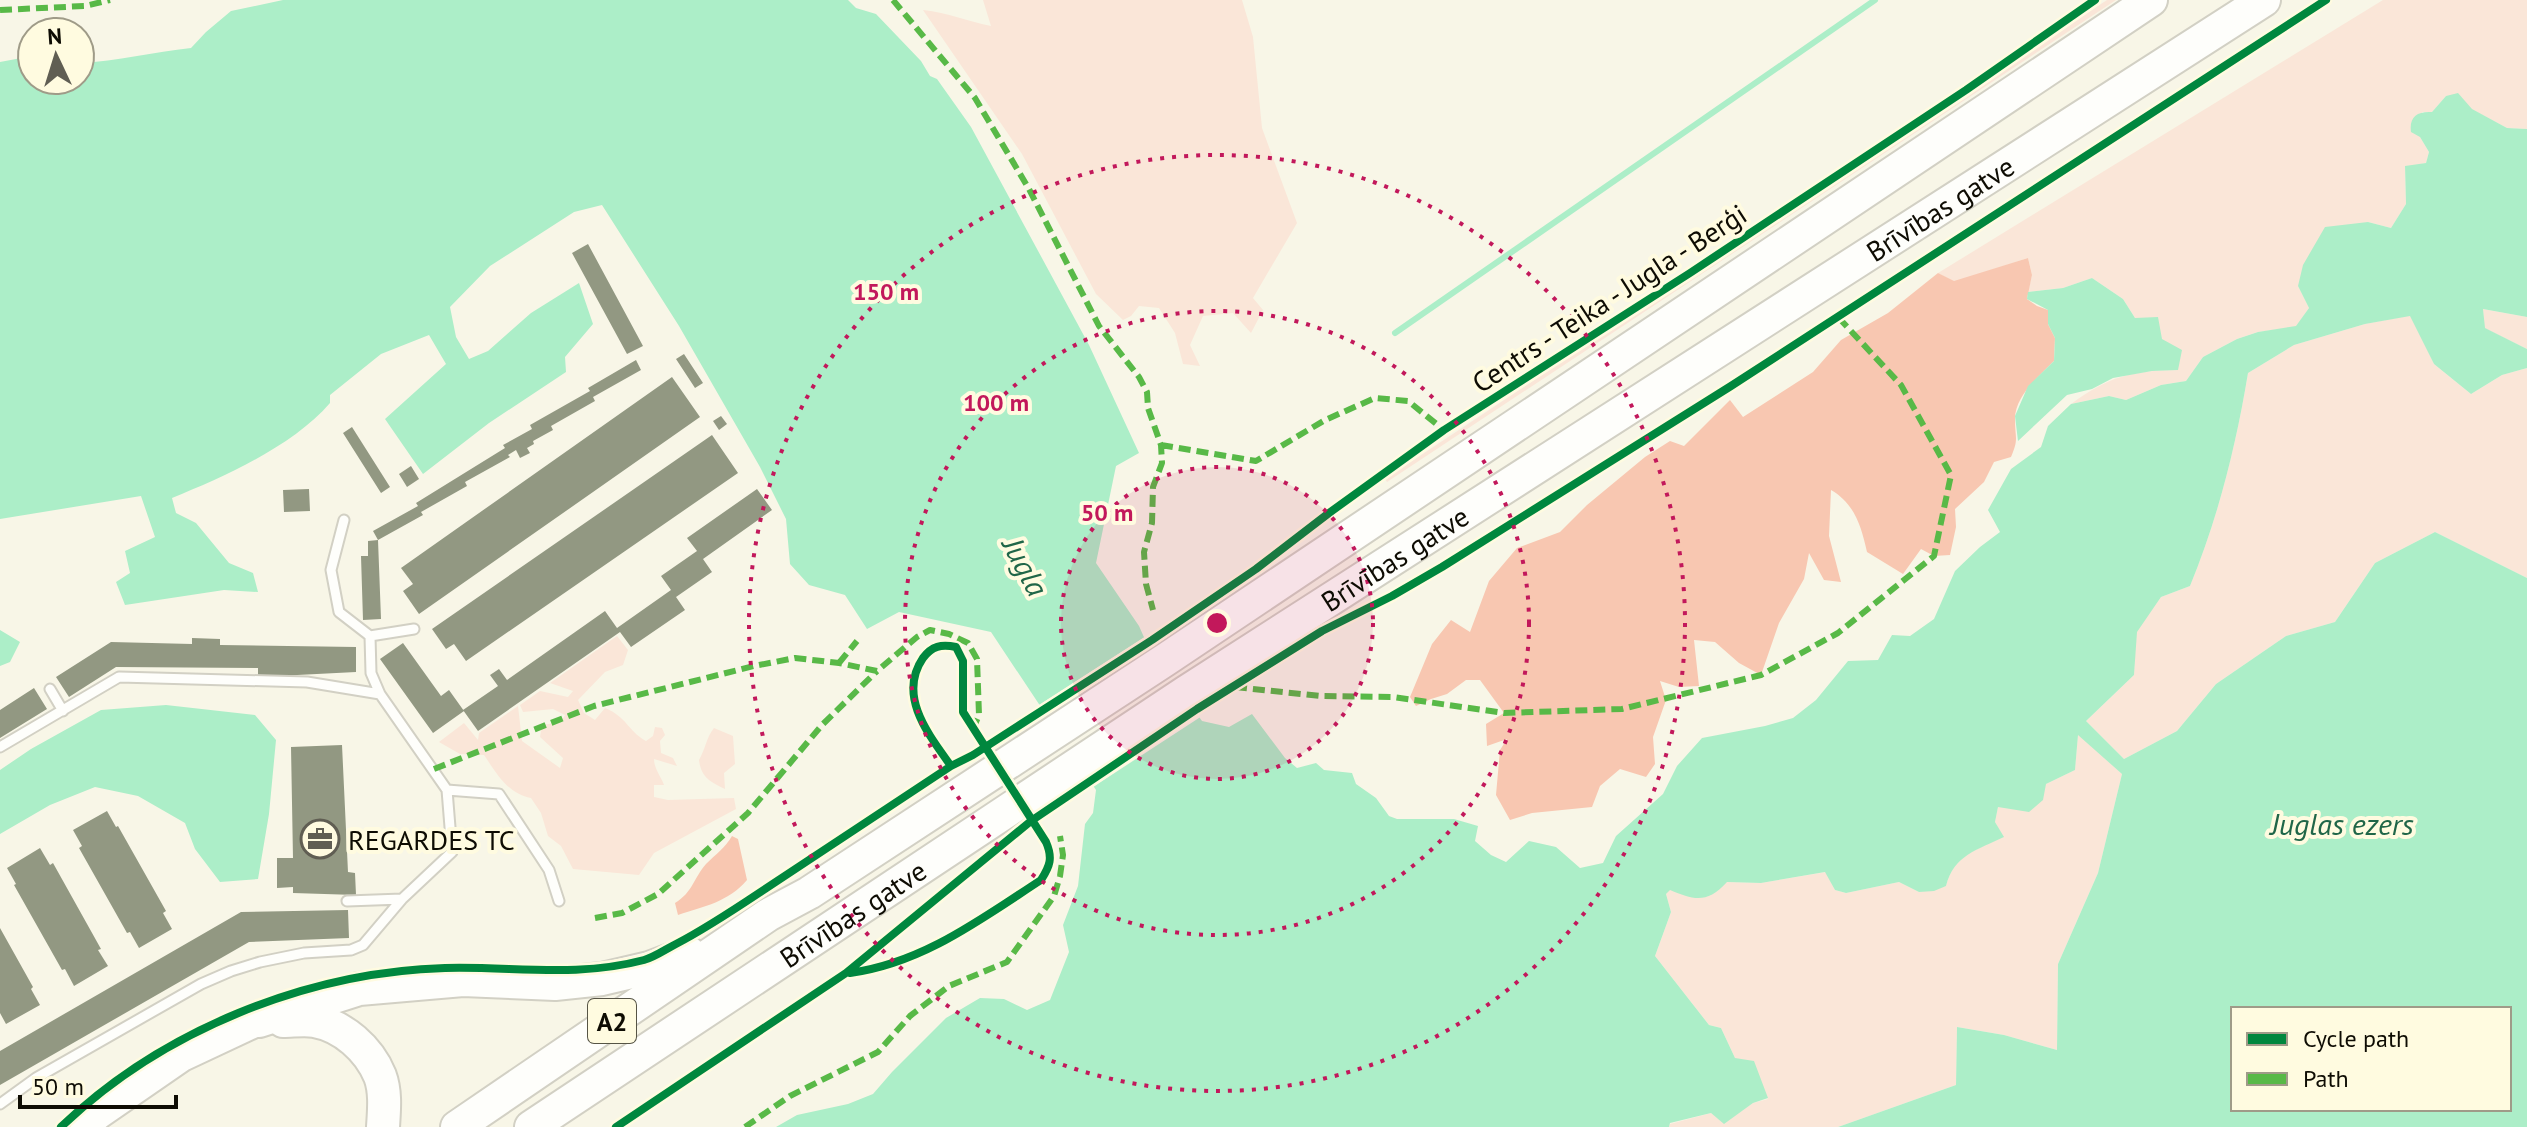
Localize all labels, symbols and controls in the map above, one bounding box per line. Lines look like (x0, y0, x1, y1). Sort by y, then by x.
north arrow (16, 16, 96, 96)
text: N (46, 22, 63, 51)
street label: Brīvības gatve (1859, 147, 2021, 269)
street label: Centrs - Teika - Jugla - Berģi (1465, 195, 1753, 401)
text: 150 m (853, 276, 919, 307)
text: 100 m (963, 387, 1029, 418)
text: 50 m (1081, 497, 1133, 528)
street label: Brīvības gatve (1314, 497, 1475, 619)
water label: Jugla (993, 528, 1058, 603)
centre of rings (1203, 609, 1231, 637)
water label: Juglas ezers (2268, 804, 2414, 843)
office icon: REGARDES TC (299, 818, 341, 860)
place label: REGARDES TC (348, 821, 515, 858)
street label: Brīvības gatve (772, 851, 933, 975)
road number: A2 (588, 999, 636, 1043)
legend (2231, 1007, 2511, 1111)
text: Cycle path (2303, 1023, 2409, 1054)
scale bar (20, 1059, 176, 1109)
text: Path (2303, 1063, 2349, 1094)
text: 50 m (32, 1071, 84, 1102)

